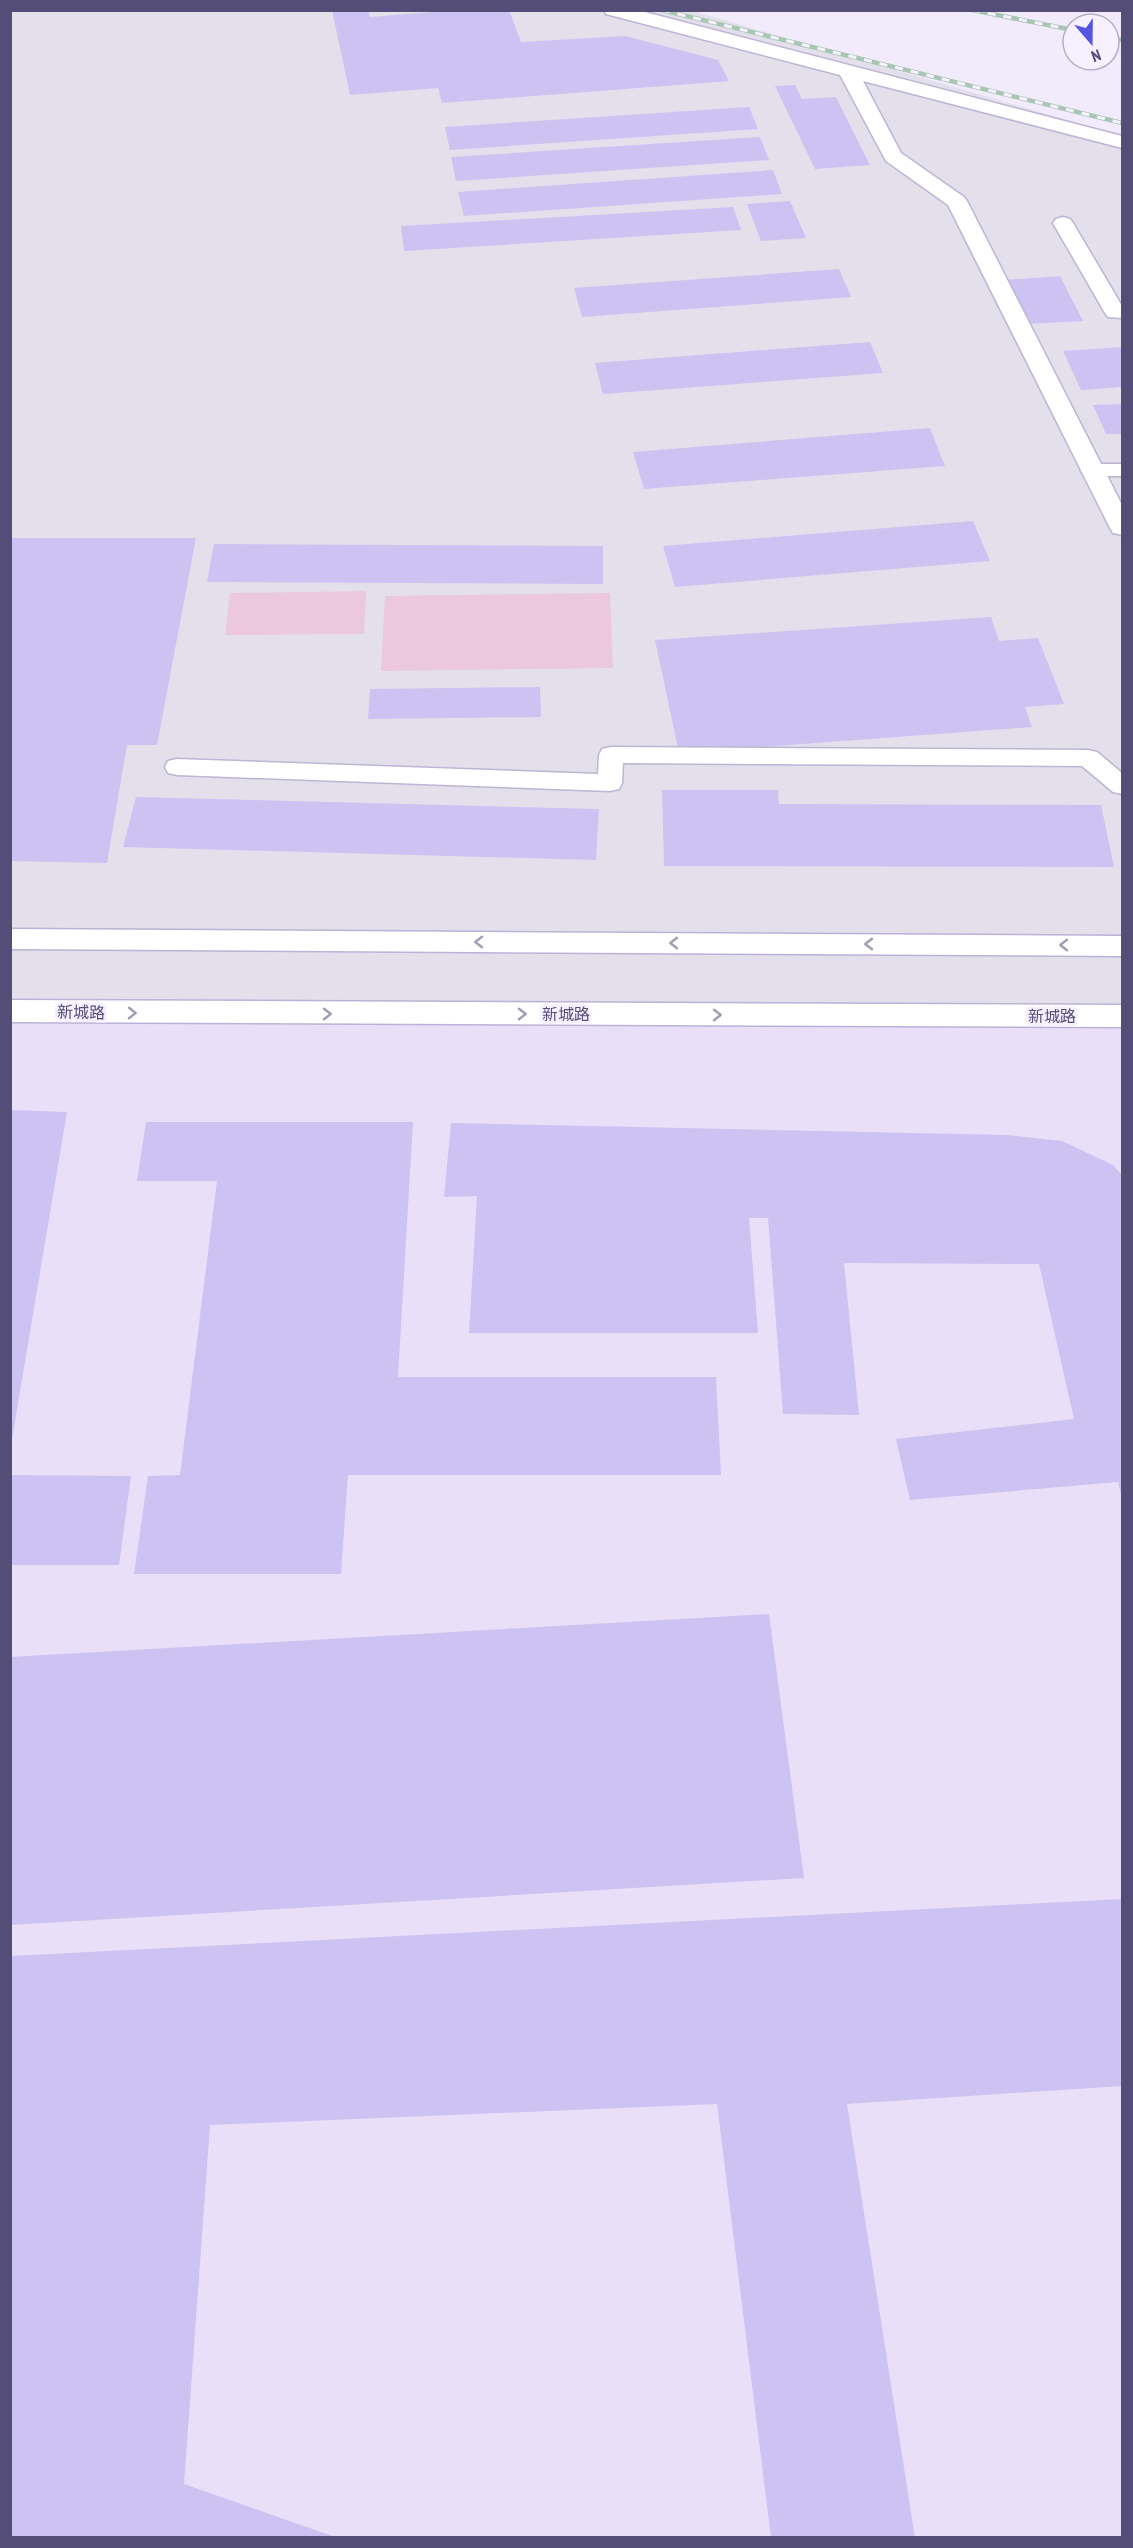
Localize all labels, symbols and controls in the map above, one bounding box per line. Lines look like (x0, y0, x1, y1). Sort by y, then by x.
north arrow (1061, 12, 1121, 72)
text: N (1089, 45, 1104, 67)
one-way arrow (475, 936, 484, 948)
one-way arrow (670, 937, 679, 949)
one-way arrow (865, 938, 874, 950)
one-way arrow (1060, 939, 1069, 951)
street label: 新城路 (57, 1002, 105, 1022)
street label: 新城路 (542, 1004, 590, 1024)
street label: 新城路 (1028, 1006, 1076, 1026)
one-way arrow (127, 1007, 136, 1019)
one-way arrow (322, 1008, 331, 1020)
one-way arrow (517, 1008, 526, 1020)
one-way arrow (712, 1009, 721, 1021)

